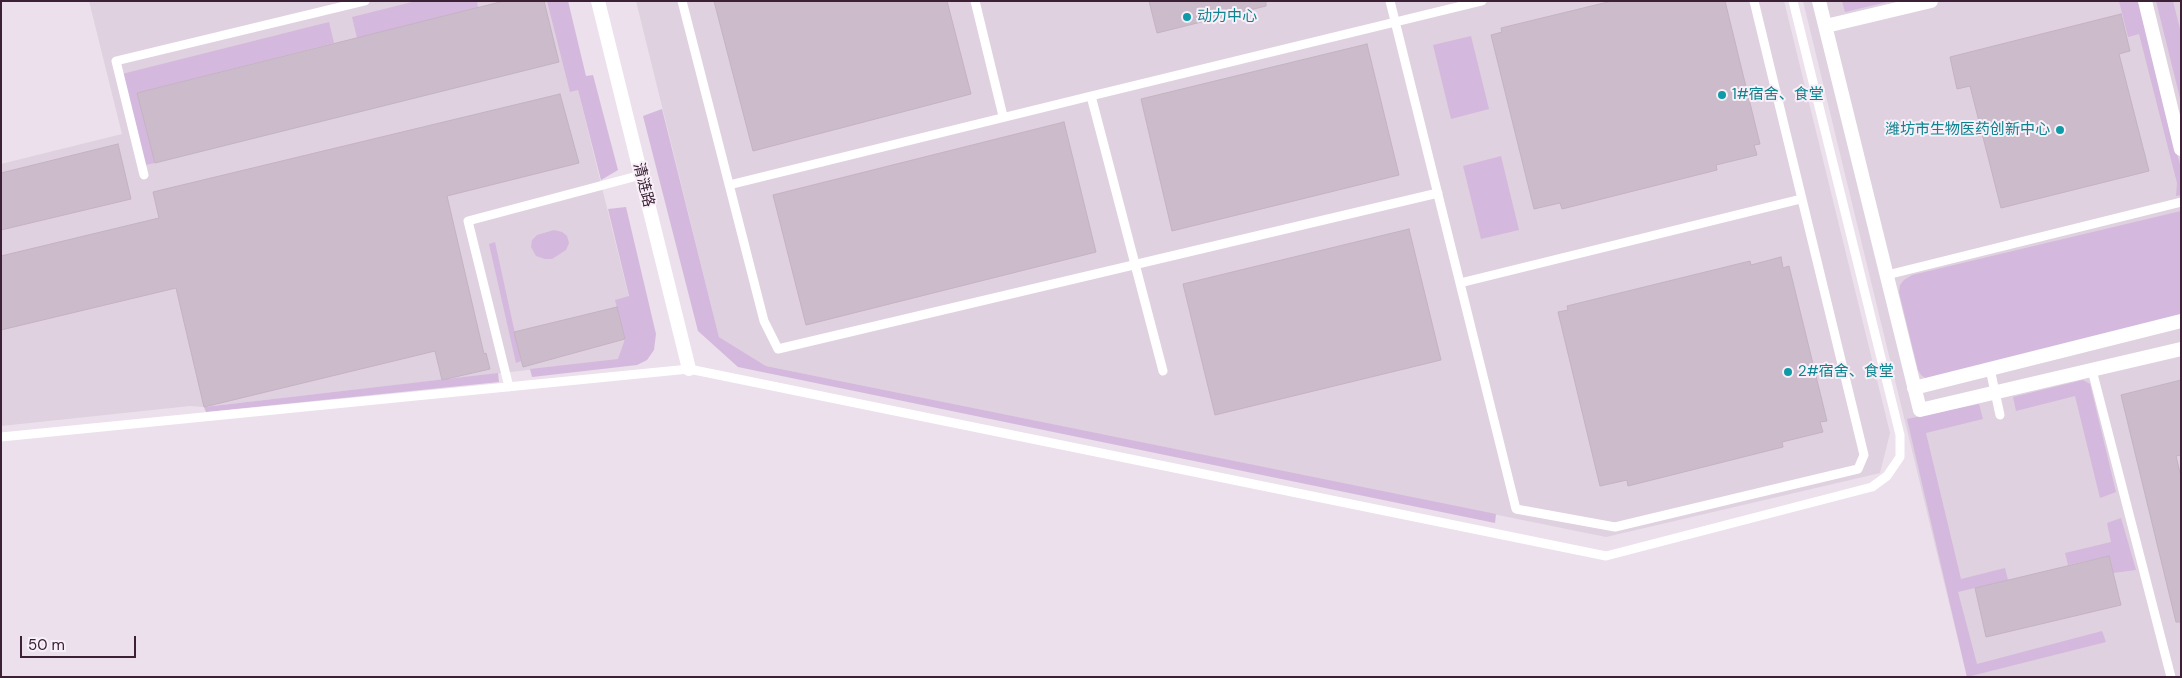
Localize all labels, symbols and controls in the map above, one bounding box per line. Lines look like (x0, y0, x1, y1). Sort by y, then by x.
place label: 动力中心 (1197, 8, 1257, 26)
marker: 动力中心 (1181, 11, 1193, 23)
place label: 1#宿舍、食堂 (1732, 86, 1824, 104)
marker: 1#宿舍、食堂 (1716, 89, 1728, 101)
place label: 潍坊市生物医药创新中心 (1885, 121, 2050, 139)
marker: 潍坊市生物医药创新中心 (2054, 124, 2066, 136)
street label: 清涟路 (629, 161, 657, 209)
place label: 2#宿舍、食堂 (1798, 363, 1894, 381)
marker: 2#宿舍、食堂 (1782, 366, 1794, 378)
scale bar (22, 626, 139, 658)
text: 50 m (28, 635, 65, 655)

